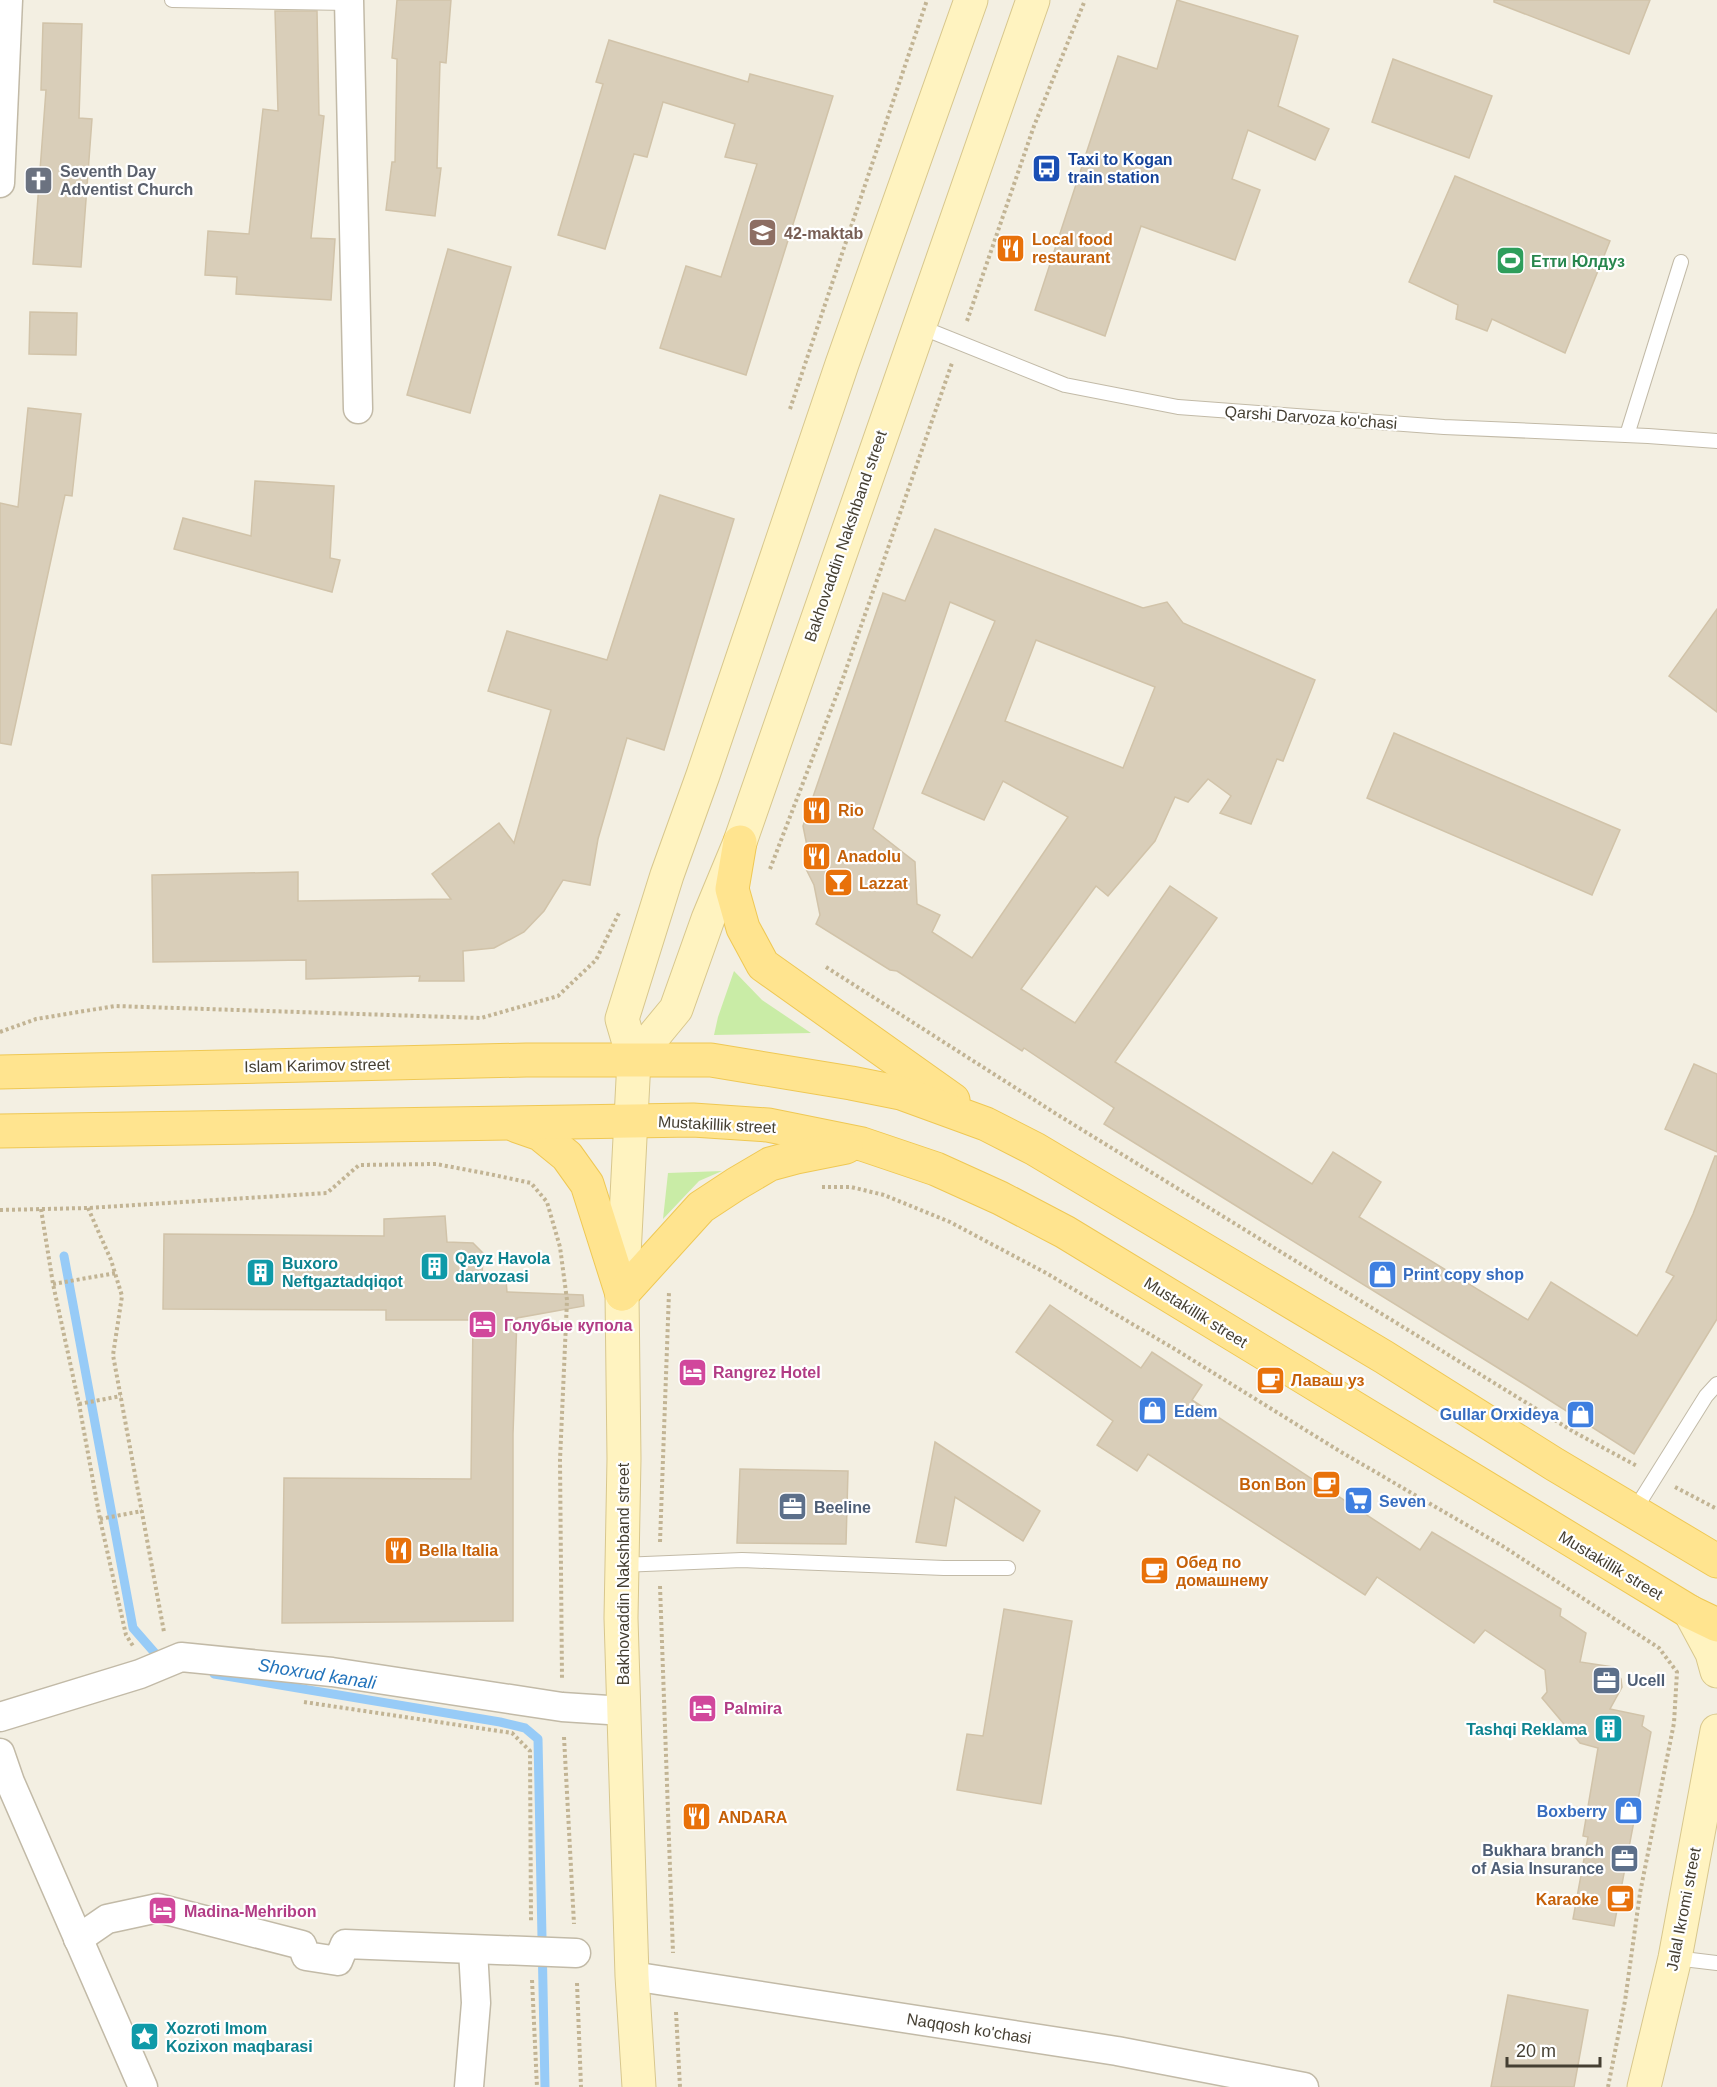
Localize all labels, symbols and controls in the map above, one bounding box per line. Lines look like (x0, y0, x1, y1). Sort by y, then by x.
place label: Taxi to Kogan train station (1068, 151, 1173, 186)
bus stop icon: Taxi to Kogan train station (1031, 152, 1063, 184)
place label: Seventh Day Adventist Church (60, 163, 193, 198)
church icon: Seventh Day Adventist Church (23, 164, 55, 196)
school or university icon: 42-maktab (747, 217, 779, 249)
place label: 42-maktab (784, 225, 863, 242)
place label: Local food restaurant (1032, 231, 1113, 266)
restaurant icon: Local food restaurant (995, 232, 1027, 264)
sports icon: Етти Юлдуз (1494, 245, 1526, 277)
place label: Етти Юлдуз (1531, 253, 1625, 270)
street label: Qarshi Darvoza ko'chasi (1224, 403, 1398, 432)
street label: Bakhovaddin Nakshband street (801, 428, 890, 644)
restaurant icon: Rio (801, 794, 833, 826)
place label: Rio (838, 802, 864, 819)
restaurant icon: Anadolu (800, 840, 832, 872)
place label: Anadolu (837, 848, 901, 865)
bar icon: Lazzat (822, 867, 854, 899)
place label: Lazzat (859, 875, 909, 892)
street label: Islam Karimov street (244, 1056, 391, 1075)
street label: Mustakillik street (657, 1113, 777, 1136)
place label: Qayz Havola darvozasi (455, 1250, 550, 1285)
building icon: Qayz Havola darvozasi (418, 1251, 450, 1283)
place label: Buxoro Neftgaztadqiqot (282, 1255, 404, 1290)
building icon: Buxoro Neftgaztadqiqot (245, 1256, 277, 1288)
shop icon: Print copy shop (1366, 1258, 1398, 1290)
place label: Print copy shop (1403, 1266, 1524, 1283)
street label: Mustakillik street (1141, 1274, 1251, 1351)
hotel icon: Голубые купола (467, 1309, 499, 1341)
place label: Голубые купола (504, 1317, 633, 1334)
hotel icon: Rangrez Hotel (676, 1356, 708, 1388)
place label: Rangrez Hotel (713, 1364, 821, 1381)
cafe icon: Лаваш уз (1254, 1364, 1286, 1396)
place label: Лаваш уз (1291, 1372, 1365, 1389)
shop icon: Edem (1137, 1395, 1169, 1427)
shop icon: Gullar Orxideya (1564, 1398, 1596, 1430)
place label: Edem (1174, 1403, 1218, 1420)
place label: Gullar Orxideya (1440, 1406, 1559, 1423)
street label: Bakhovaddin Nakshband street (615, 1462, 632, 1685)
cafe icon: Bon Bon (1311, 1468, 1343, 1500)
place label: Bon Bon (1239, 1476, 1306, 1493)
supermarket icon: Seven (1342, 1485, 1374, 1517)
office icon: Beeline (777, 1491, 809, 1523)
place label: Seven (1379, 1493, 1426, 1510)
place label: Beeline (814, 1499, 871, 1516)
street label: Mustakillik street (1556, 1528, 1666, 1603)
restaurant icon: Bella Italia (382, 1534, 414, 1566)
place label: Bella Italia (419, 1542, 498, 1559)
place label: Обед по домашнему (1176, 1554, 1269, 1589)
cafe icon: Обед по домашнему (1139, 1555, 1171, 1587)
water label: Shoxrud kanali (257, 1655, 378, 1693)
office icon: Ucell (1590, 1664, 1622, 1696)
place label: Ucell (1627, 1672, 1665, 1689)
hotel icon: Palmira (687, 1692, 719, 1724)
place label: Palmira (724, 1700, 782, 1717)
building icon: Tashqi Reklama (1592, 1713, 1624, 1745)
place label: Tashqi Reklama (1466, 1721, 1587, 1738)
shop icon: Boxberry (1612, 1795, 1644, 1827)
restaurant icon: ANDARA (681, 1801, 713, 1833)
place label: Boxberry (1537, 1803, 1607, 1820)
place label: ANDARA (718, 1809, 788, 1826)
place label: Bukhara branch of Asia Insurance (1471, 1842, 1604, 1877)
office icon: Bukhara branch of Asia Insurance (1609, 1843, 1641, 1875)
street label: Jalal Ikromi street (1663, 1845, 1704, 1972)
cafe icon: Karaoke (1604, 1883, 1636, 1915)
place label: Karaoke (1536, 1891, 1599, 1908)
hotel icon: Madina-Mehribon (147, 1895, 179, 1927)
place label: Madina-Mehribon (184, 1903, 316, 1920)
street label: Naqqosh ko'chasi (905, 2010, 1032, 2047)
place label: Xozroti Imom Kozixon maqbarasi (166, 2020, 313, 2055)
place icon: Xozroti Imom Kozixon maqbarasi (129, 2021, 161, 2053)
scale bar (1507, 2030, 1600, 2068)
text: 20 m (1516, 2041, 1556, 2061)

